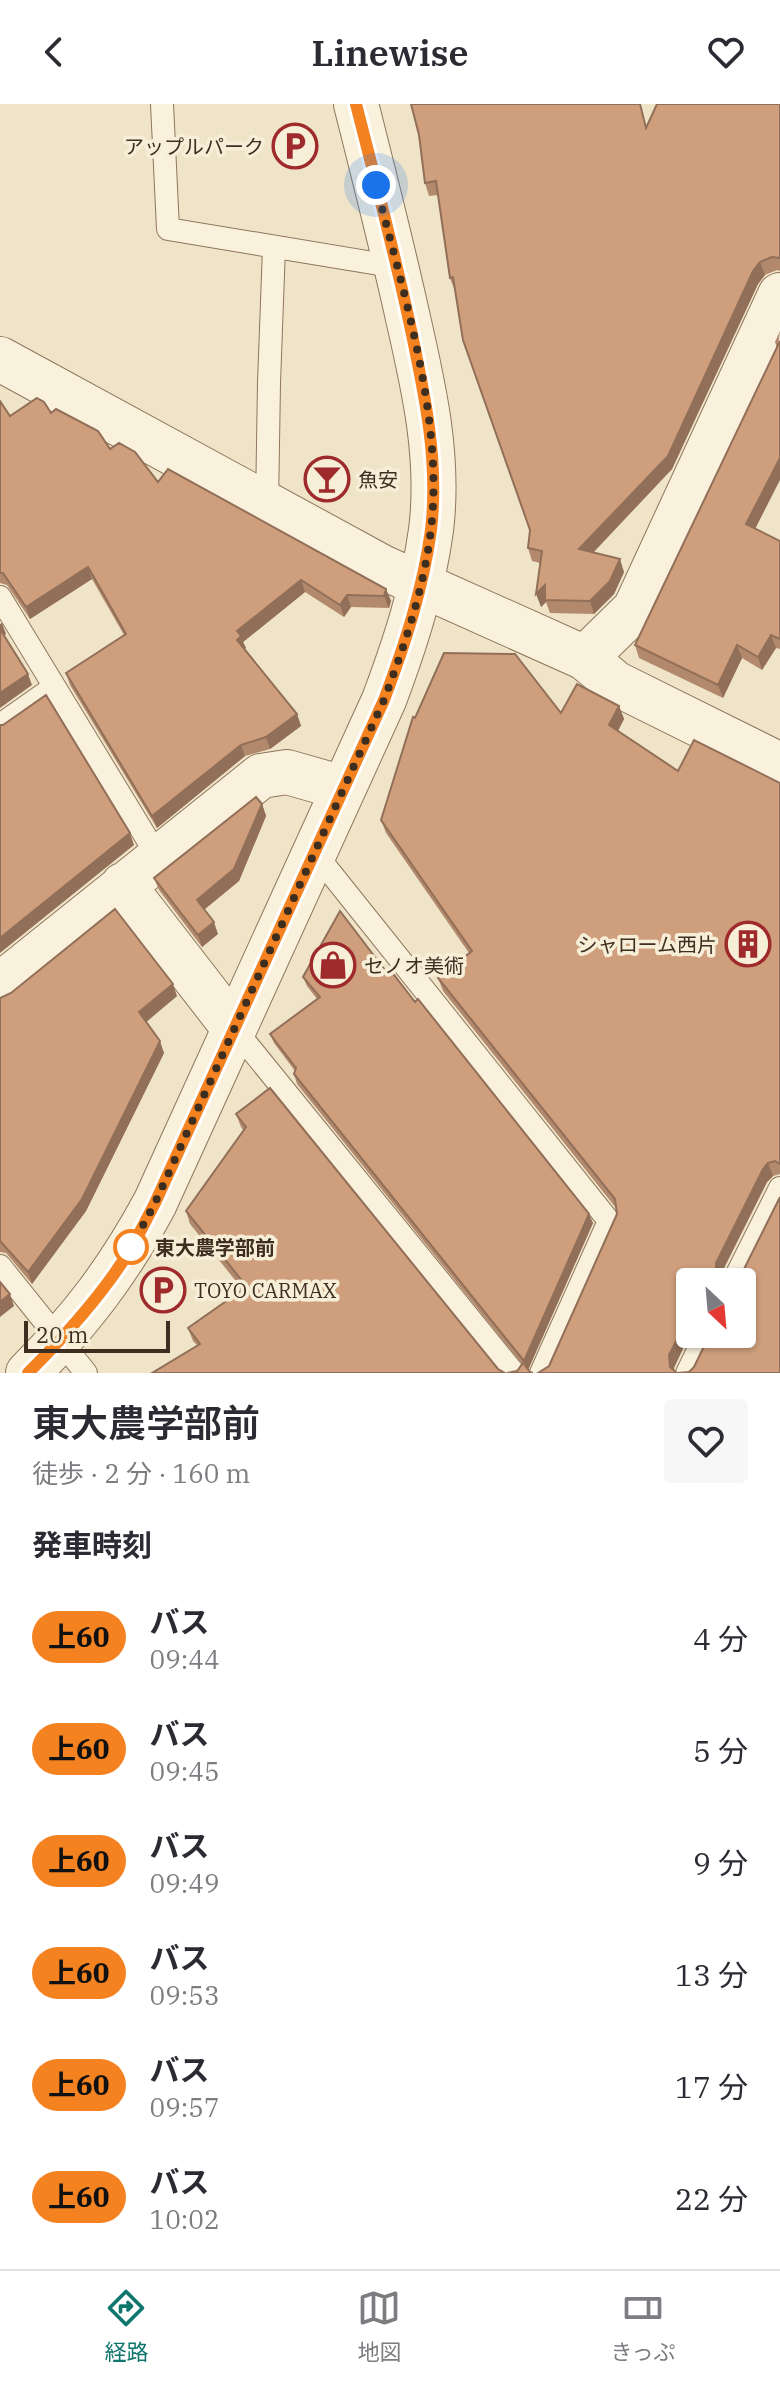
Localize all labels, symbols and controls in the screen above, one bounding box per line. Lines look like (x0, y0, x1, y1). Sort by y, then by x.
text: Linewise (311, 29, 469, 76)
icon: back (32, 30, 76, 74)
icon: heart (704, 30, 748, 74)
parking icon: アップルパーク (271, 122, 319, 170)
place label: アップルパーク (124, 133, 264, 160)
your location (356, 165, 396, 205)
bar icon: 魚安 (303, 455, 351, 503)
place label: 魚安 (358, 466, 398, 493)
building icon: シャローム西片 (724, 920, 772, 968)
place label: シャローム西片 (578, 931, 717, 958)
shop icon: セノオ美術 (309, 941, 357, 989)
place label: セノオ美術 (364, 952, 464, 979)
marker: 東大農学部前 (114, 1230, 148, 1264)
place label: 東大農学部前 (155, 1234, 275, 1261)
parking icon: TOYO CARMAX (139, 1266, 187, 1314)
north arrow (676, 1268, 756, 1348)
map controls (676, 1268, 756, 1348)
place label: TOYO CARMAX (194, 1277, 336, 1304)
scale bar (24, 1317, 170, 1353)
text: 20 m (36, 1320, 88, 1349)
text: 東大農学部前 (32, 1398, 260, 1447)
button: heart (664, 1399, 748, 1483)
text: 徒歩 · 2 分 · 160 m (32, 1456, 250, 1490)
text: 発車時刻 (32, 1525, 152, 1564)
text: バス (150, 1602, 210, 1641)
text: 上60 (48, 1618, 110, 1655)
text: 4 分 (693, 1619, 748, 1658)
text: 09:44 (150, 1642, 220, 1676)
text: バス (150, 1714, 210, 1753)
text: 上60 (48, 1730, 110, 1767)
text: 5 分 (693, 1731, 748, 1770)
text: 09:45 (150, 1754, 220, 1788)
text: バス (150, 1826, 210, 1865)
text: 上60 (48, 1842, 110, 1879)
text: 9 分 (693, 1843, 748, 1882)
text: 09:49 (150, 1866, 220, 1900)
text: バス (150, 1938, 210, 1977)
text: 上60 (48, 1954, 110, 1991)
text: 13 分 (675, 1955, 748, 1994)
text: 09:53 (150, 1978, 220, 2012)
text: バス (150, 2050, 210, 2089)
text: 上60 (48, 2066, 110, 2103)
text: 17 分 (675, 2067, 748, 2106)
text: 09:57 (150, 2090, 220, 2124)
text: バス (150, 2162, 210, 2201)
text: 上60 (48, 2178, 110, 2215)
text: 22 分 (675, 2179, 748, 2218)
text: 10:02 (150, 2202, 220, 2236)
tab: 経路 (104, 2286, 148, 2366)
tab: 地図 (357, 2286, 401, 2366)
tab: きっぷ (610, 2286, 676, 2366)

